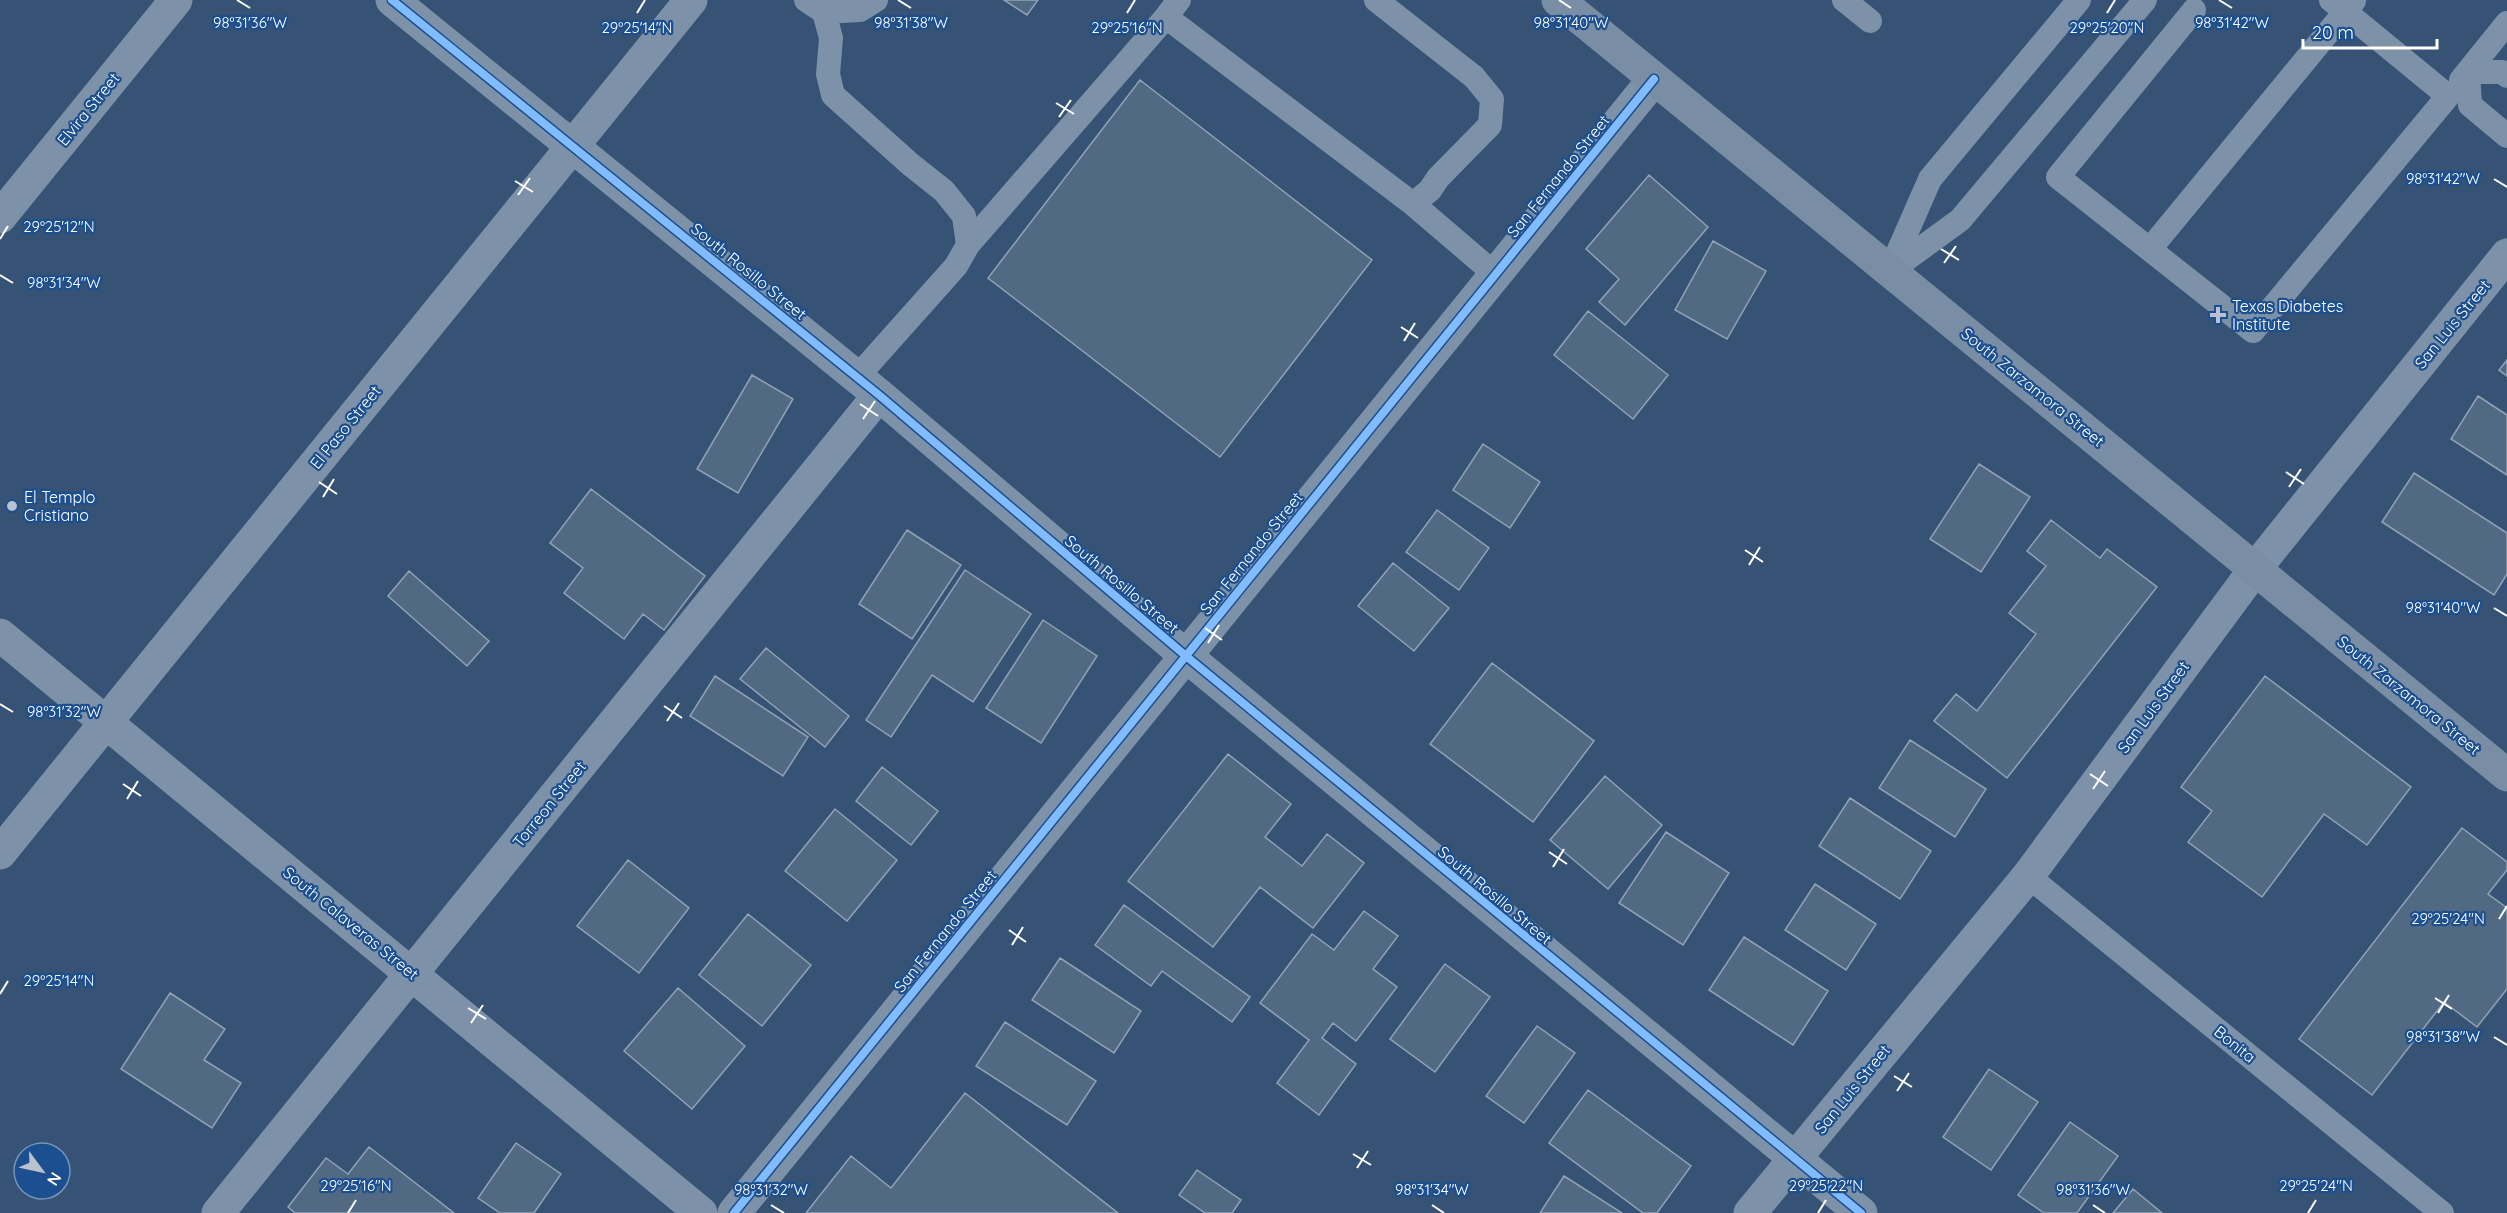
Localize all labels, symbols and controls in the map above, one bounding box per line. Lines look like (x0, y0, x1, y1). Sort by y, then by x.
scale bar (2303, 12, 2436, 50)
text: 98°31'36"W (213, 13, 287, 32)
text: 98°31'38"W (874, 13, 948, 32)
text: 98°31'40"W (1534, 13, 1609, 32)
text: 98°31'42"W (2195, 13, 2270, 32)
text: 29°25'14"N (602, 18, 672, 37)
text: 29°25'16"N (1091, 18, 1163, 37)
text: 29°25'20"N (2070, 18, 2144, 37)
text: 20 m (2312, 21, 2354, 44)
street label: Elvira Street (53, 69, 123, 149)
street label: San Fernando Street (1502, 111, 1614, 241)
text: 98°31'42"W (2406, 169, 2481, 188)
text: 29°25'12"N (23, 217, 95, 236)
street label: South Rosillo Street (687, 218, 811, 324)
text: 98°31'34"W (27, 273, 101, 292)
street label: San Luis Street (2410, 275, 2494, 373)
place label: Texas Diabetes Institute (2232, 296, 2343, 334)
marker: Texas Diabetes Institute (2209, 306, 2227, 324)
street label: South Zarzamora Street (1957, 323, 2109, 451)
street label: El Paso Street (305, 381, 385, 473)
place label: El Templo Cristiano (24, 487, 95, 525)
street label: San Fernando Street (1195, 488, 1307, 618)
marker: El Templo Cristiano (5, 499, 19, 513)
street label: South Rosillo Street (1061, 530, 1183, 638)
text: 98°31'40"W (2406, 598, 2481, 617)
street label: South Zarzamora Street (2333, 631, 2485, 759)
street label: San Luis Street (2113, 657, 2193, 757)
text: 98°31'32"W (27, 702, 102, 721)
street label: Torreon Street (508, 757, 590, 851)
street label: South Rosillo Street (1434, 841, 1556, 949)
street label: South Calaveras Street (279, 862, 423, 984)
street label: San Fernando Street (889, 866, 1001, 996)
text: 29°25'24"N (2411, 909, 2485, 928)
text: 29°25'14"N (24, 971, 94, 990)
street label: Bonita (2210, 1021, 2260, 1067)
text: 98°31'38"W (2406, 1027, 2480, 1046)
street label: San Luis Street (1810, 1040, 1894, 1138)
north arrow (12, 1141, 72, 1201)
text: N (43, 1169, 66, 1190)
text: 29°25'16"N (320, 1176, 392, 1195)
text: 29°25'22"N (1789, 1176, 1863, 1195)
text: 29°25'24"N (2279, 1176, 2353, 1195)
text: 98°31'32"W (734, 1180, 809, 1199)
text: 98°31'34"W (1395, 1180, 1469, 1199)
text: 98°31'36"W (2056, 1180, 2130, 1199)

